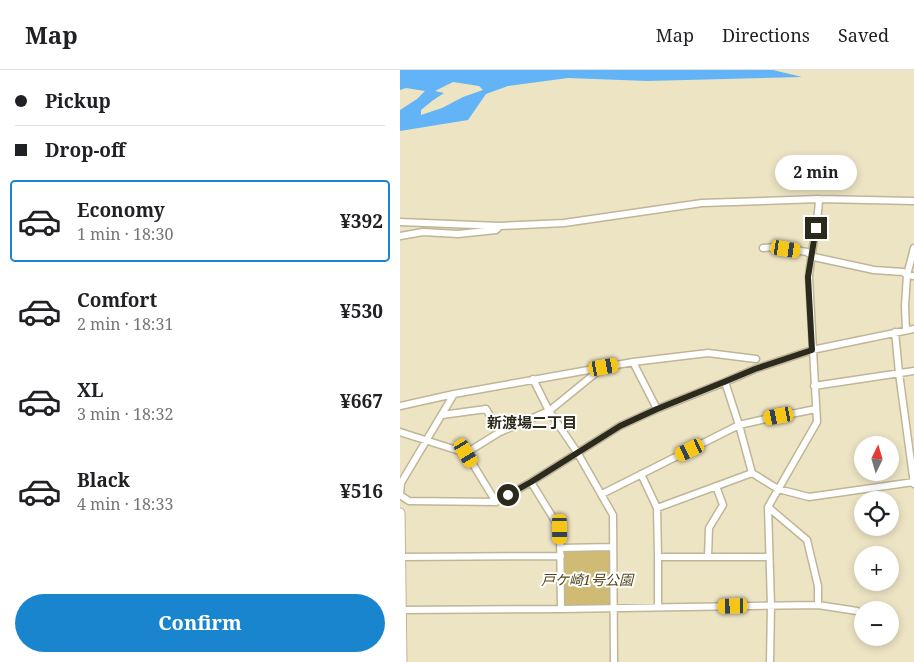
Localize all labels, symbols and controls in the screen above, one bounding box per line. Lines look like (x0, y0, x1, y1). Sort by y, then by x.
text: Map (25, 18, 78, 51)
text: Map (656, 23, 694, 47)
text: Directions (722, 23, 810, 47)
text: Saved (838, 23, 889, 47)
text: Pickup (45, 88, 111, 114)
text: Drop-off (45, 137, 125, 163)
callout: 2 min (775, 156, 857, 190)
text: 2 min (793, 161, 839, 183)
text: Economy (77, 197, 165, 223)
icon: car (17, 199, 62, 244)
text: ¥392 (340, 208, 383, 234)
route end (805, 217, 827, 239)
text: 1 min · 18:30 (77, 223, 173, 245)
car (770, 239, 801, 259)
text: Comfort (77, 287, 157, 313)
icon: car (17, 289, 62, 334)
text: ¥530 (340, 298, 383, 324)
text: 2 min · 18:31 (77, 313, 173, 335)
car (587, 357, 620, 377)
text: XL (77, 377, 103, 403)
icon: car (17, 379, 62, 424)
text: ¥667 (340, 388, 383, 414)
text: 3 min · 18:32 (77, 403, 173, 425)
car (762, 406, 795, 426)
district label: 新渡場二丁目 (487, 412, 577, 432)
car (451, 436, 480, 470)
north arrow (854, 436, 899, 481)
map controls (854, 436, 899, 646)
car (673, 437, 706, 463)
text: Black (77, 467, 130, 493)
icon: car (17, 469, 62, 514)
text: ¥516 (340, 478, 383, 504)
route start (497, 484, 519, 506)
button: locate (854, 491, 899, 536)
text: 4 min · 18:33 (77, 493, 173, 515)
car (552, 514, 567, 544)
button: + (854, 546, 899, 591)
park label: 戸ケ崎1号公園 (541, 570, 635, 589)
button: Confirm (15, 594, 385, 652)
car (717, 598, 748, 614)
button: − (854, 601, 899, 646)

